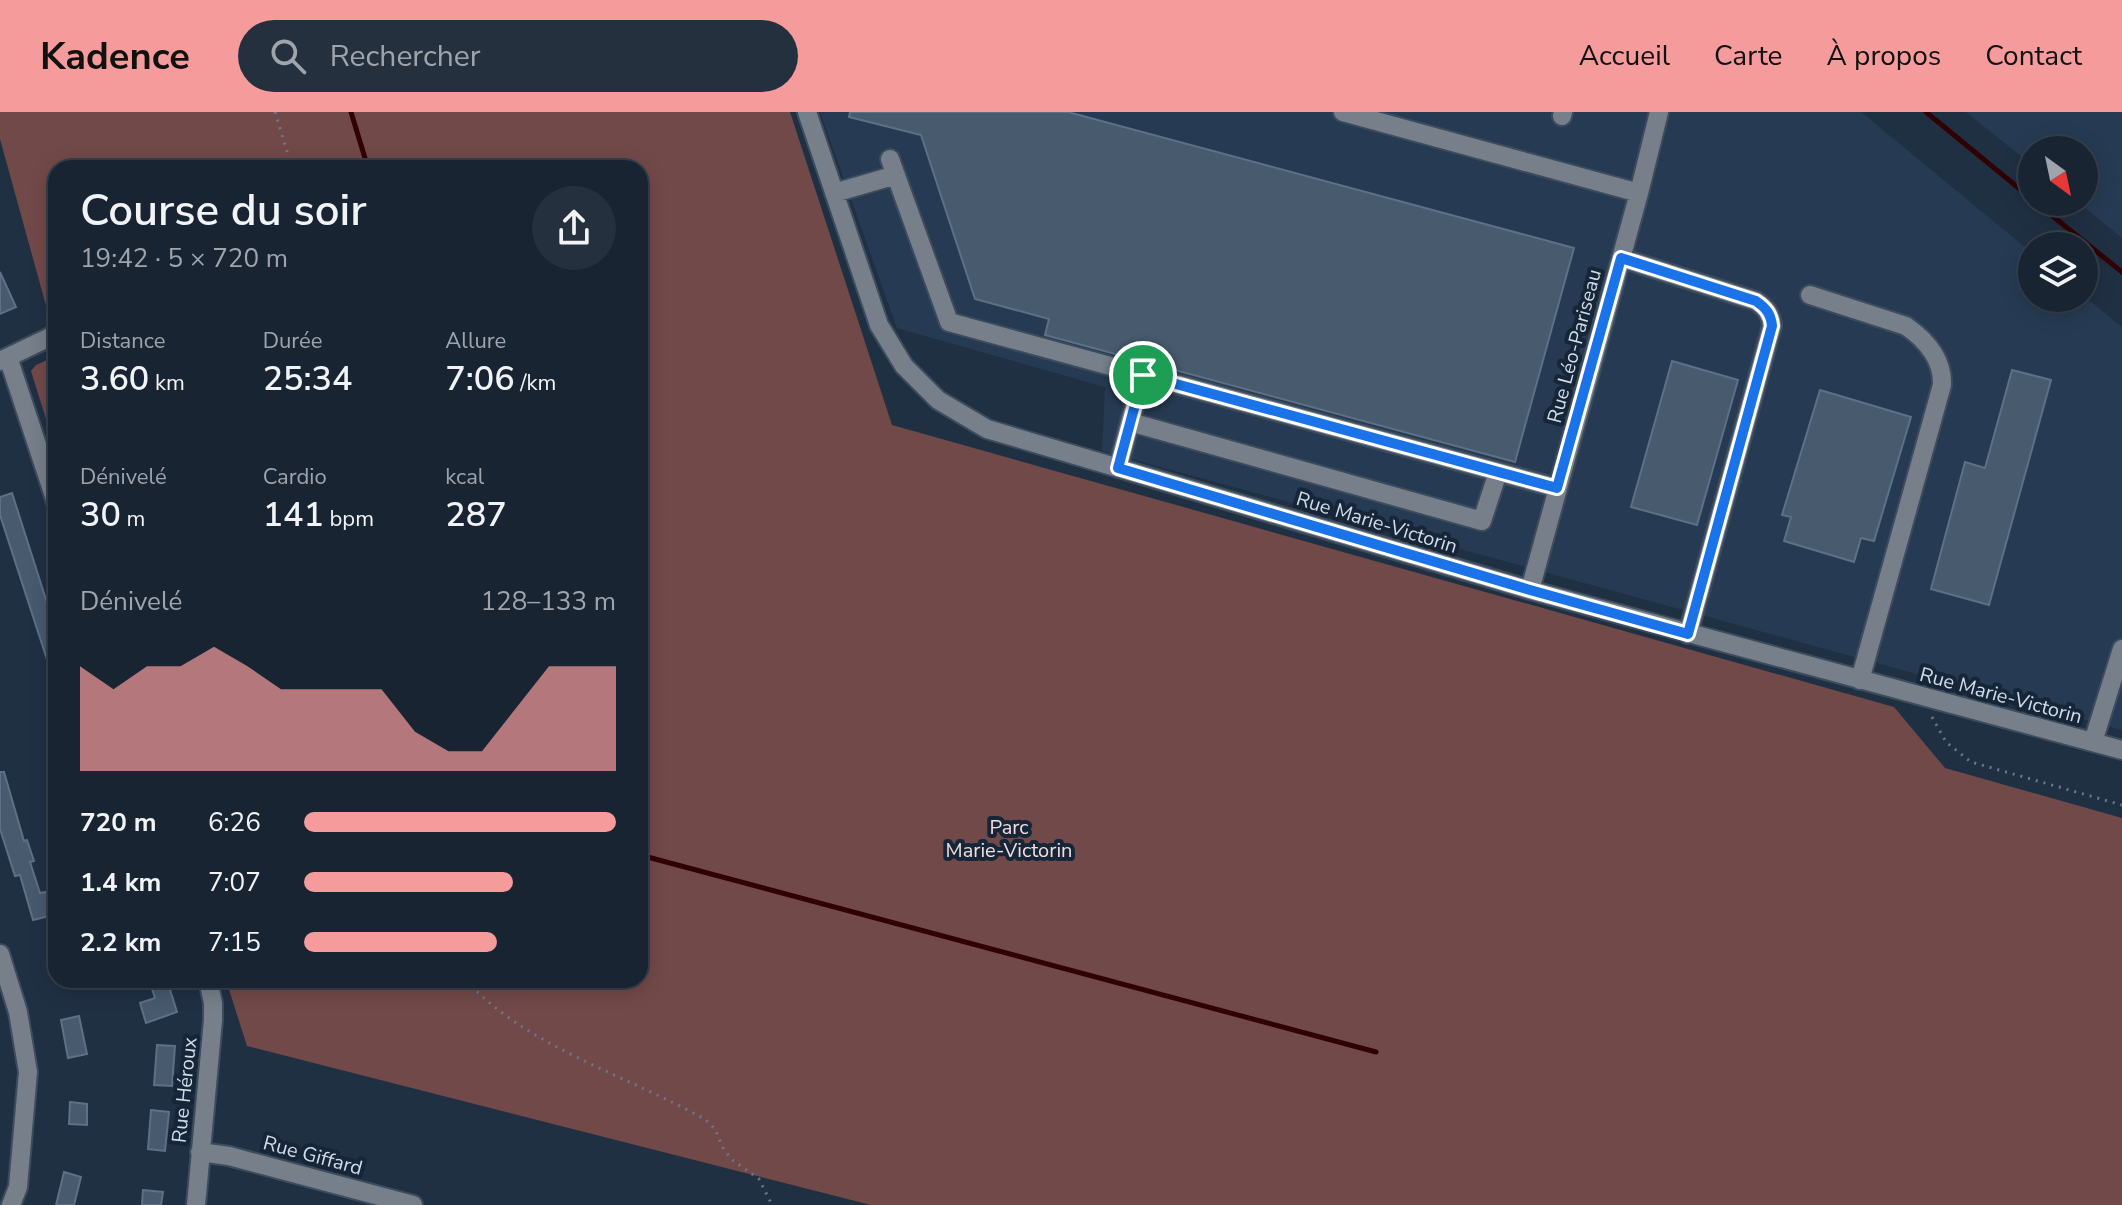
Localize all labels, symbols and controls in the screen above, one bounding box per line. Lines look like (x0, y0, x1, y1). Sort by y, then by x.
search box (238, 20, 798, 92)
text: Kadence (40, 31, 190, 82)
icon: search (266, 34, 310, 78)
text: Rechercher (330, 36, 481, 77)
text: Accueil (1579, 37, 1670, 75)
text: Carte (1714, 37, 1783, 75)
text: À propos (1827, 37, 1941, 75)
text: Contact (1985, 37, 2082, 75)
north arrow (2018, 136, 2098, 216)
map controls (2018, 136, 2098, 312)
text: Course du soir (80, 181, 367, 241)
button: share (532, 186, 616, 270)
button: layers (2018, 232, 2098, 312)
text: 19:42 · 5 × 720 m (80, 241, 288, 276)
street label: Rue Léo-Pariseau (1541, 266, 1608, 426)
text: Distance (80, 326, 165, 356)
text: Durée (263, 326, 322, 356)
text: Allure (445, 326, 506, 356)
pin (1109, 341, 1177, 409)
icon: arrive (1121, 353, 1165, 397)
text: 3.60 (80, 356, 149, 402)
text: 25:34 (263, 356, 352, 402)
text: 7:06 (445, 356, 515, 402)
text: km (149, 368, 185, 398)
text: /km (515, 368, 556, 398)
text: Dénivelé (80, 462, 167, 492)
text: Cardio (263, 462, 327, 492)
text: kcal (445, 462, 484, 492)
street label: Rue Marie-Victorin (1293, 485, 1461, 560)
text: 30 (80, 492, 121, 538)
text: 141 (263, 492, 324, 538)
text: 287 (445, 492, 507, 538)
text: m (121, 504, 145, 534)
text: bpm (324, 504, 374, 534)
text: Dénivelé (80, 584, 182, 619)
text: 128–133 m (480, 584, 616, 619)
street label: Rue Marie-Victorin (1917, 661, 2085, 730)
text: 720 m (80, 805, 157, 840)
text: 6:26 (208, 805, 261, 840)
park label: Parc Marie-Victorin (946, 814, 1072, 864)
text: 1.4 km (80, 865, 161, 900)
text: 7:07 (208, 865, 261, 900)
text: 2.2 km (80, 925, 161, 960)
text: 7:15 (208, 925, 261, 960)
street label: Rue Héroux (166, 1035, 204, 1144)
street label: Rue Giffard (260, 1129, 365, 1182)

